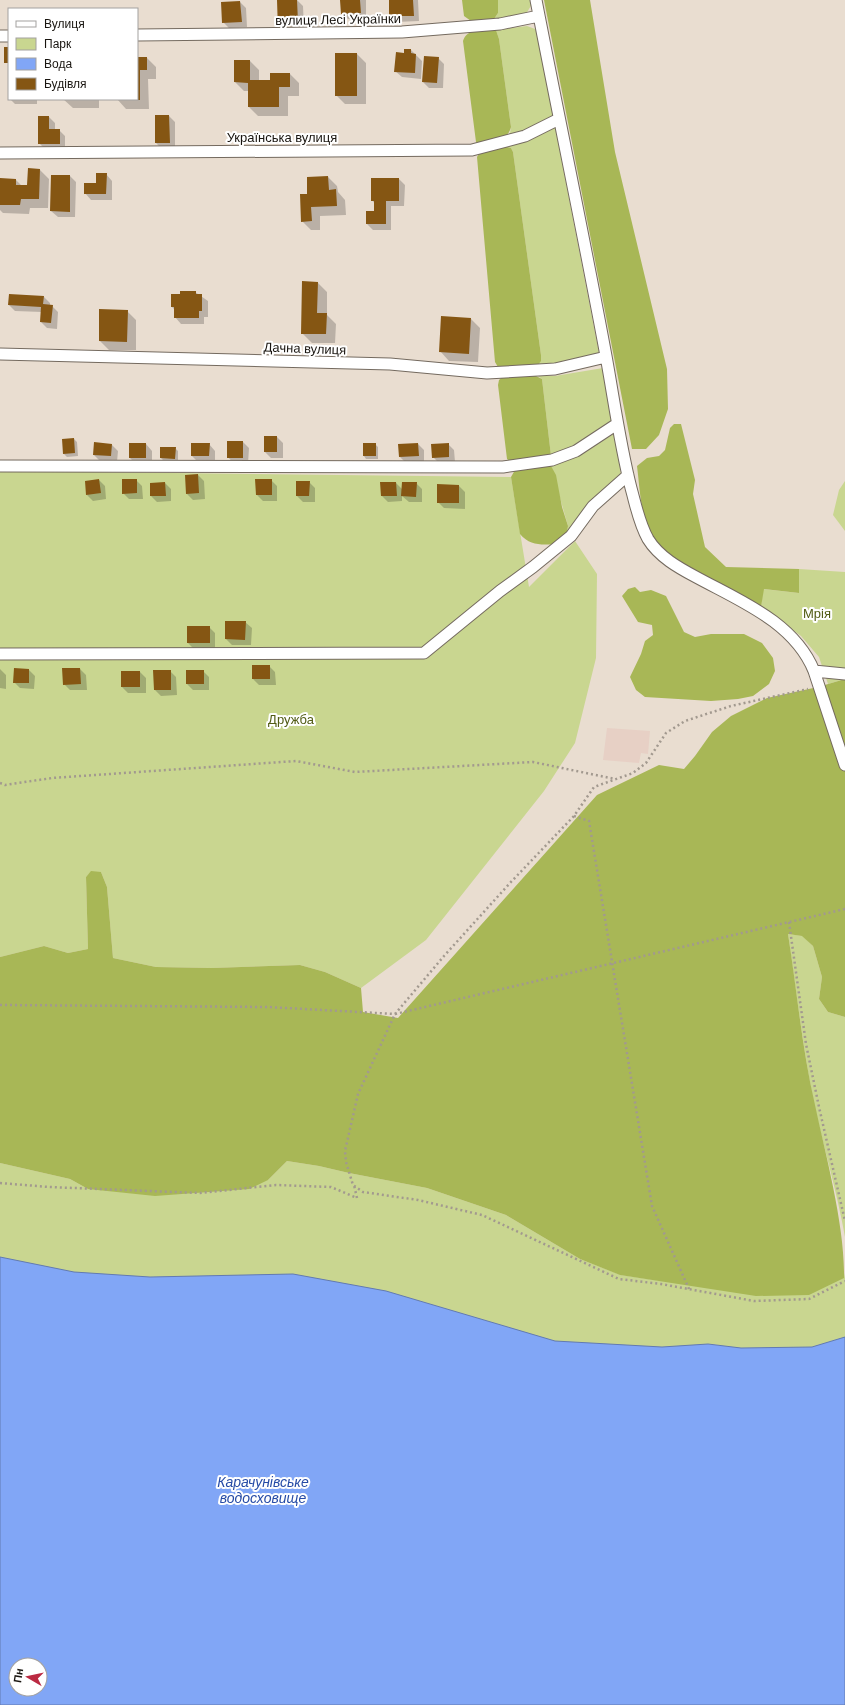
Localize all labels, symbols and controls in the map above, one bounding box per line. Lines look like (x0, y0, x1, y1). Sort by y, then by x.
legend (8, 8, 138, 100)
street label: вулиця Лесі Українки (275, 10, 401, 29)
text: Вулиця (44, 16, 85, 32)
text: Парк (44, 36, 72, 52)
text: Вода (44, 56, 72, 72)
text: Будівля (44, 76, 86, 92)
street label: Українська вулиця (227, 129, 337, 146)
street label: Дачна вулиця (263, 339, 347, 358)
park label: Мрія (803, 605, 831, 622)
park label: Дружба (268, 711, 315, 728)
water label: Карачунівське водосховище (217, 1473, 309, 1507)
north arrow (8, 1657, 48, 1697)
text: Пн (10, 1667, 26, 1684)

